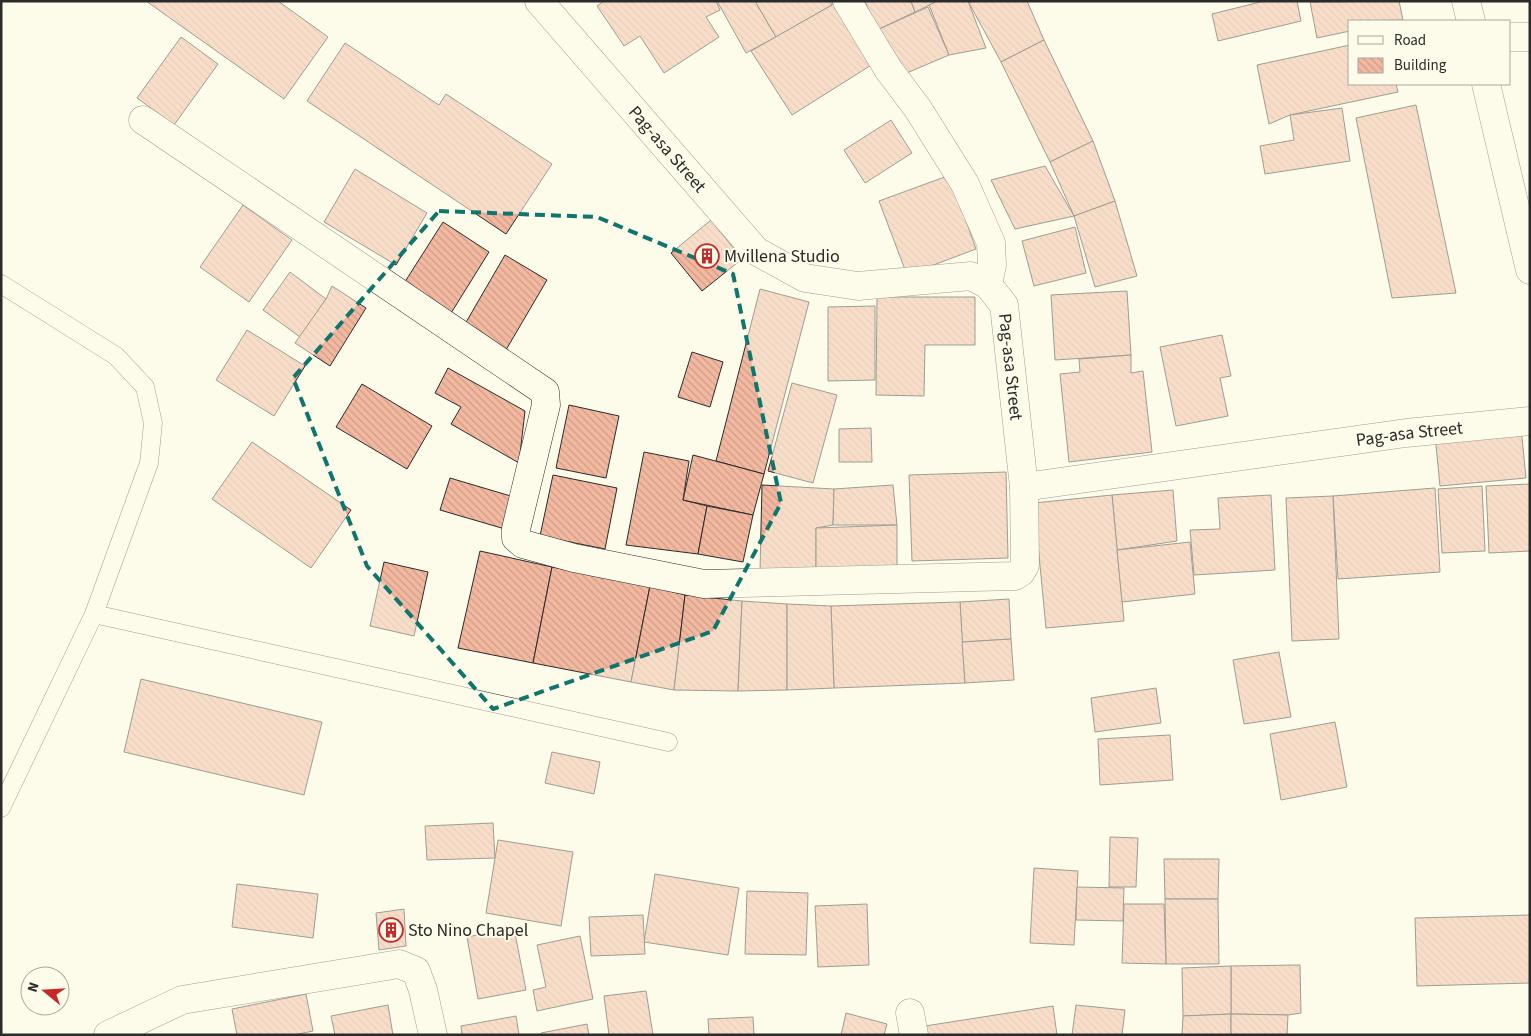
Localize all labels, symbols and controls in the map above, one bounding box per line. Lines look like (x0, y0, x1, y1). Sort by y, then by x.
legend (1348, 20, 1511, 85)
text: Road (1394, 30, 1426, 51)
text: Building (1394, 55, 1447, 76)
street label: Pag-asa Street (622, 101, 712, 198)
building icon: Mvillena Studio (694, 243, 720, 269)
place label: Mvillena Studio (724, 244, 840, 269)
street label: Pag-asa Street (992, 312, 1029, 422)
street label: Pag-asa Street (1354, 416, 1464, 453)
building icon: Sto Nino Chapel (378, 917, 404, 943)
place label: Sto Nino Chapel (408, 918, 528, 943)
north arrow (20, 966, 70, 1016)
text: N (23, 980, 45, 995)

